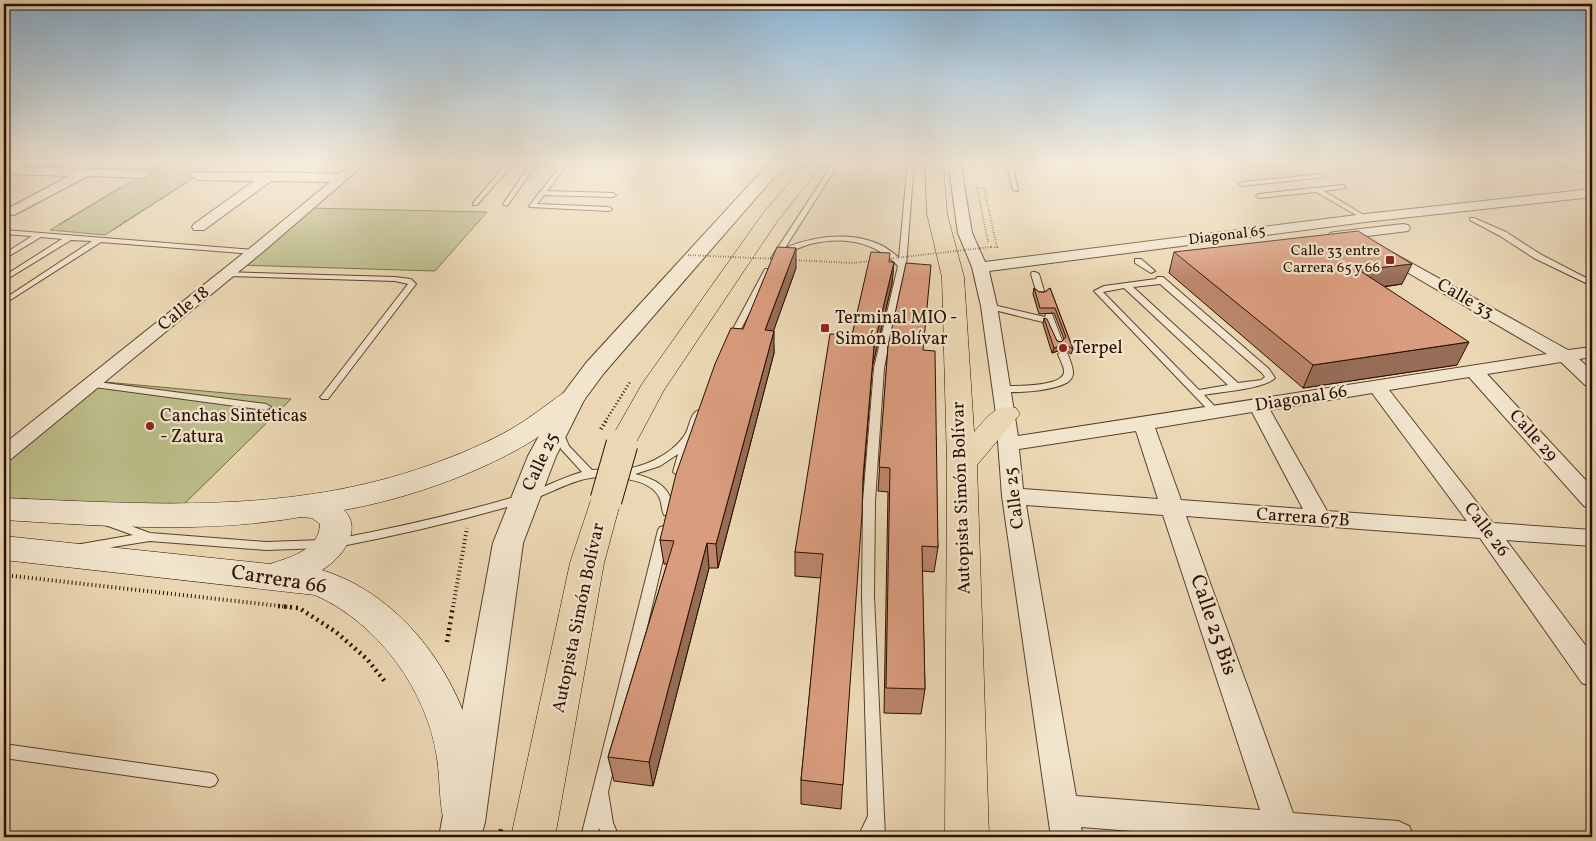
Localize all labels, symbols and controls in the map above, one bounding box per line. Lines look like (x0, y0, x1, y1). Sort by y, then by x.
street label: Diagonal 65 (1187, 221, 1267, 251)
place label: Calle 33 entre Carrera 65 y 66 (1283, 241, 1380, 279)
marker: Calle 33 entre Carrera 65 y 66 (1384, 254, 1396, 266)
street label: Calle 33 (1432, 273, 1498, 325)
street label: Calle 18 (153, 280, 215, 338)
place label: Terminal MIO - Simón Bolívar (835, 306, 957, 352)
marker: Terminal MIO - Simón Bolívar (819, 322, 831, 334)
place label: Terpel (1073, 336, 1123, 361)
marker: Terpel (1057, 342, 1069, 354)
street label: Diagonal 66 (1253, 379, 1349, 419)
street label: Autopista Simón Bolívar (946, 401, 978, 595)
place label: Canchas Sinteticas - Zatura (160, 404, 307, 450)
street label: Calle 29 (1503, 404, 1563, 468)
marker: Canchas Sinteticas - Zatura (144, 420, 156, 432)
street label: Calle 25 (517, 429, 565, 495)
street label: Calle 25 (999, 466, 1031, 530)
street label: Calle 26 (1457, 498, 1515, 562)
street label: Carrera 67B (1255, 502, 1351, 534)
street label: Autopista Simón Bolívar (547, 521, 611, 715)
street label: Carrera 66 (229, 558, 329, 602)
street label: Calle 25 Bis (1182, 571, 1244, 679)

